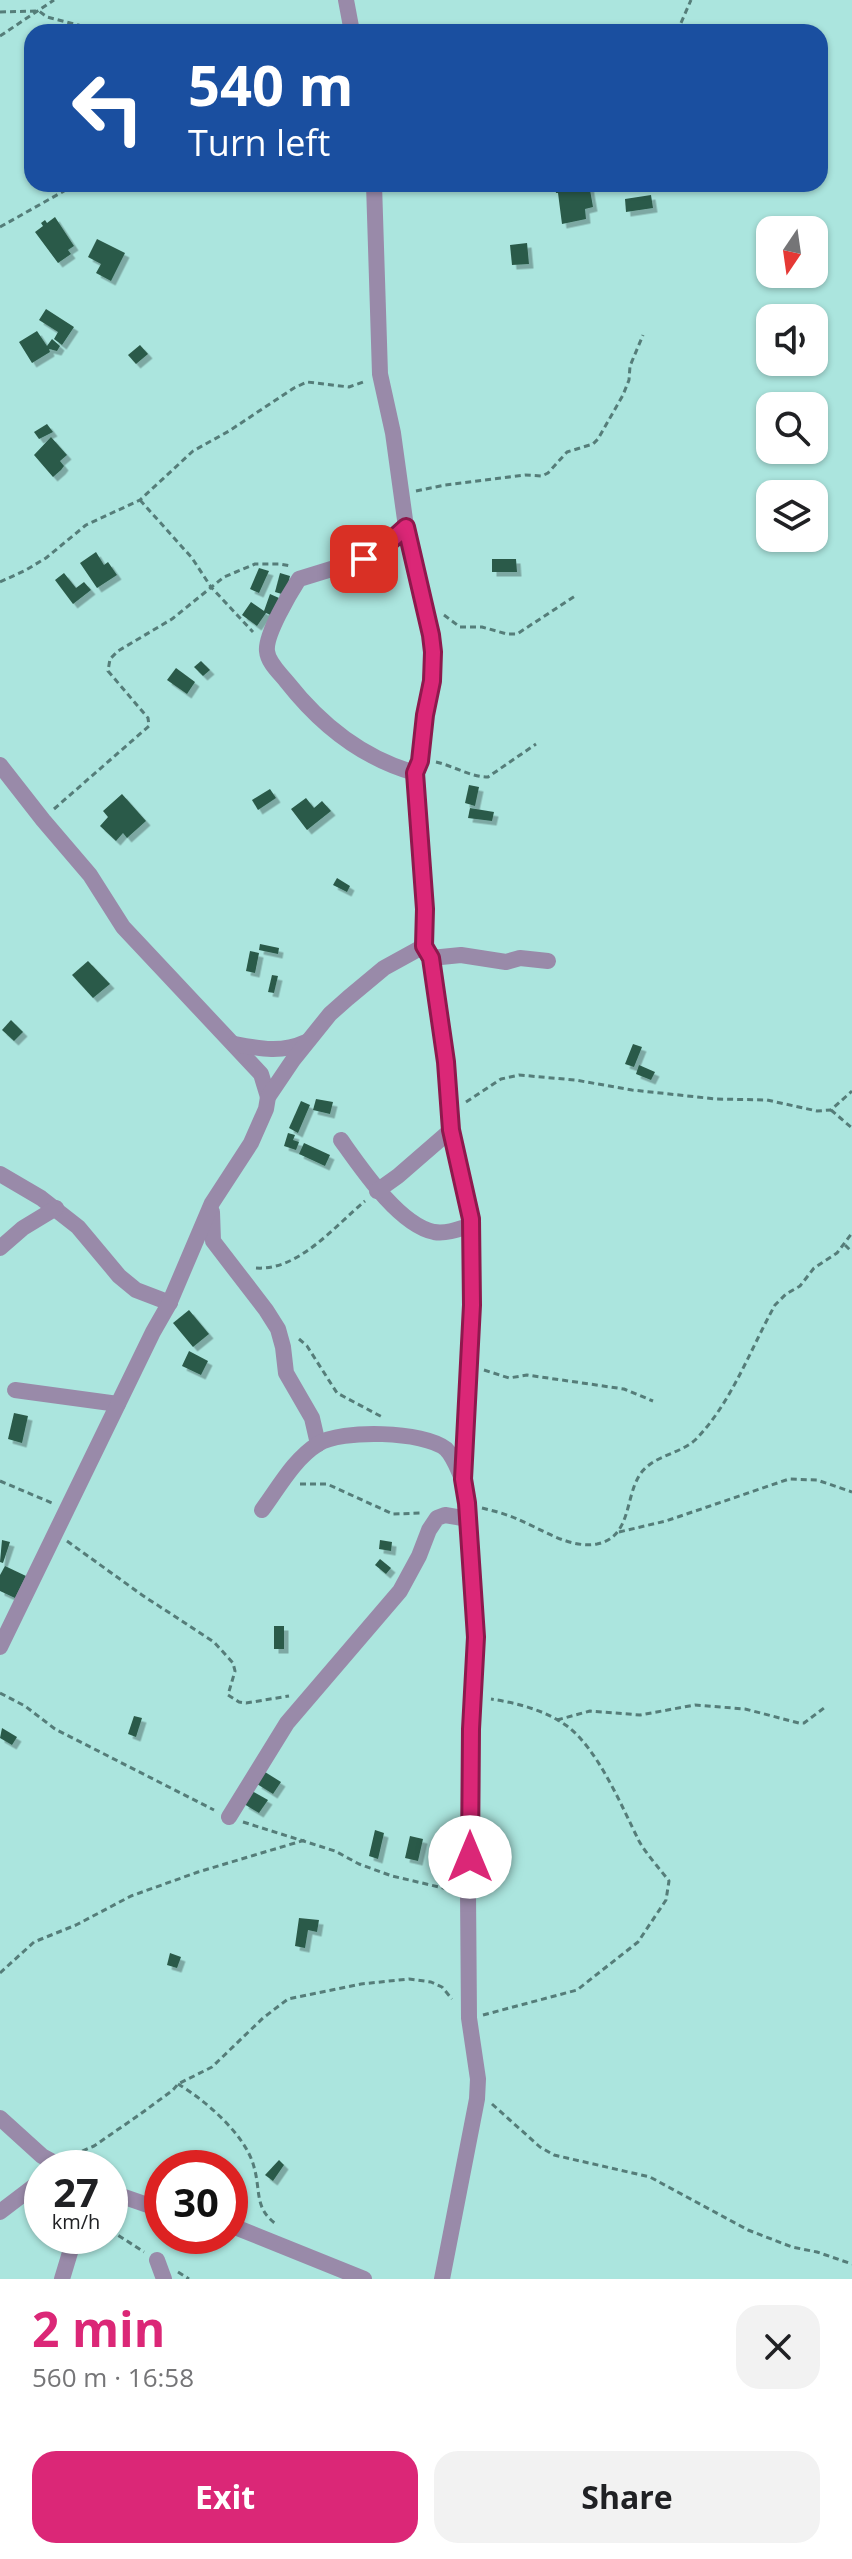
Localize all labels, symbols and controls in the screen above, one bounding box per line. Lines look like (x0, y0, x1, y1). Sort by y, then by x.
text: 540 m (188, 46, 354, 122)
icon: left (56, 56, 160, 160)
text: Turn left (188, 118, 330, 167)
north arrow (756, 216, 828, 288)
map controls (756, 216, 828, 552)
button: sound (756, 304, 828, 376)
button: search (756, 392, 828, 464)
button: layers (756, 480, 828, 552)
pin (330, 525, 398, 593)
icon: arrive (342, 537, 386, 581)
position arrow (428, 1815, 512, 1899)
speed limit sign: 30 (144, 2150, 248, 2254)
text: 27 (53, 2164, 99, 2219)
text: km/h (52, 2208, 100, 2235)
text: 2 min (32, 2296, 165, 2361)
button: close (736, 2305, 820, 2389)
text: 560 m · 16:58 (32, 2359, 194, 2395)
button: Exit (32, 2451, 418, 2543)
button: Share (434, 2451, 820, 2543)

